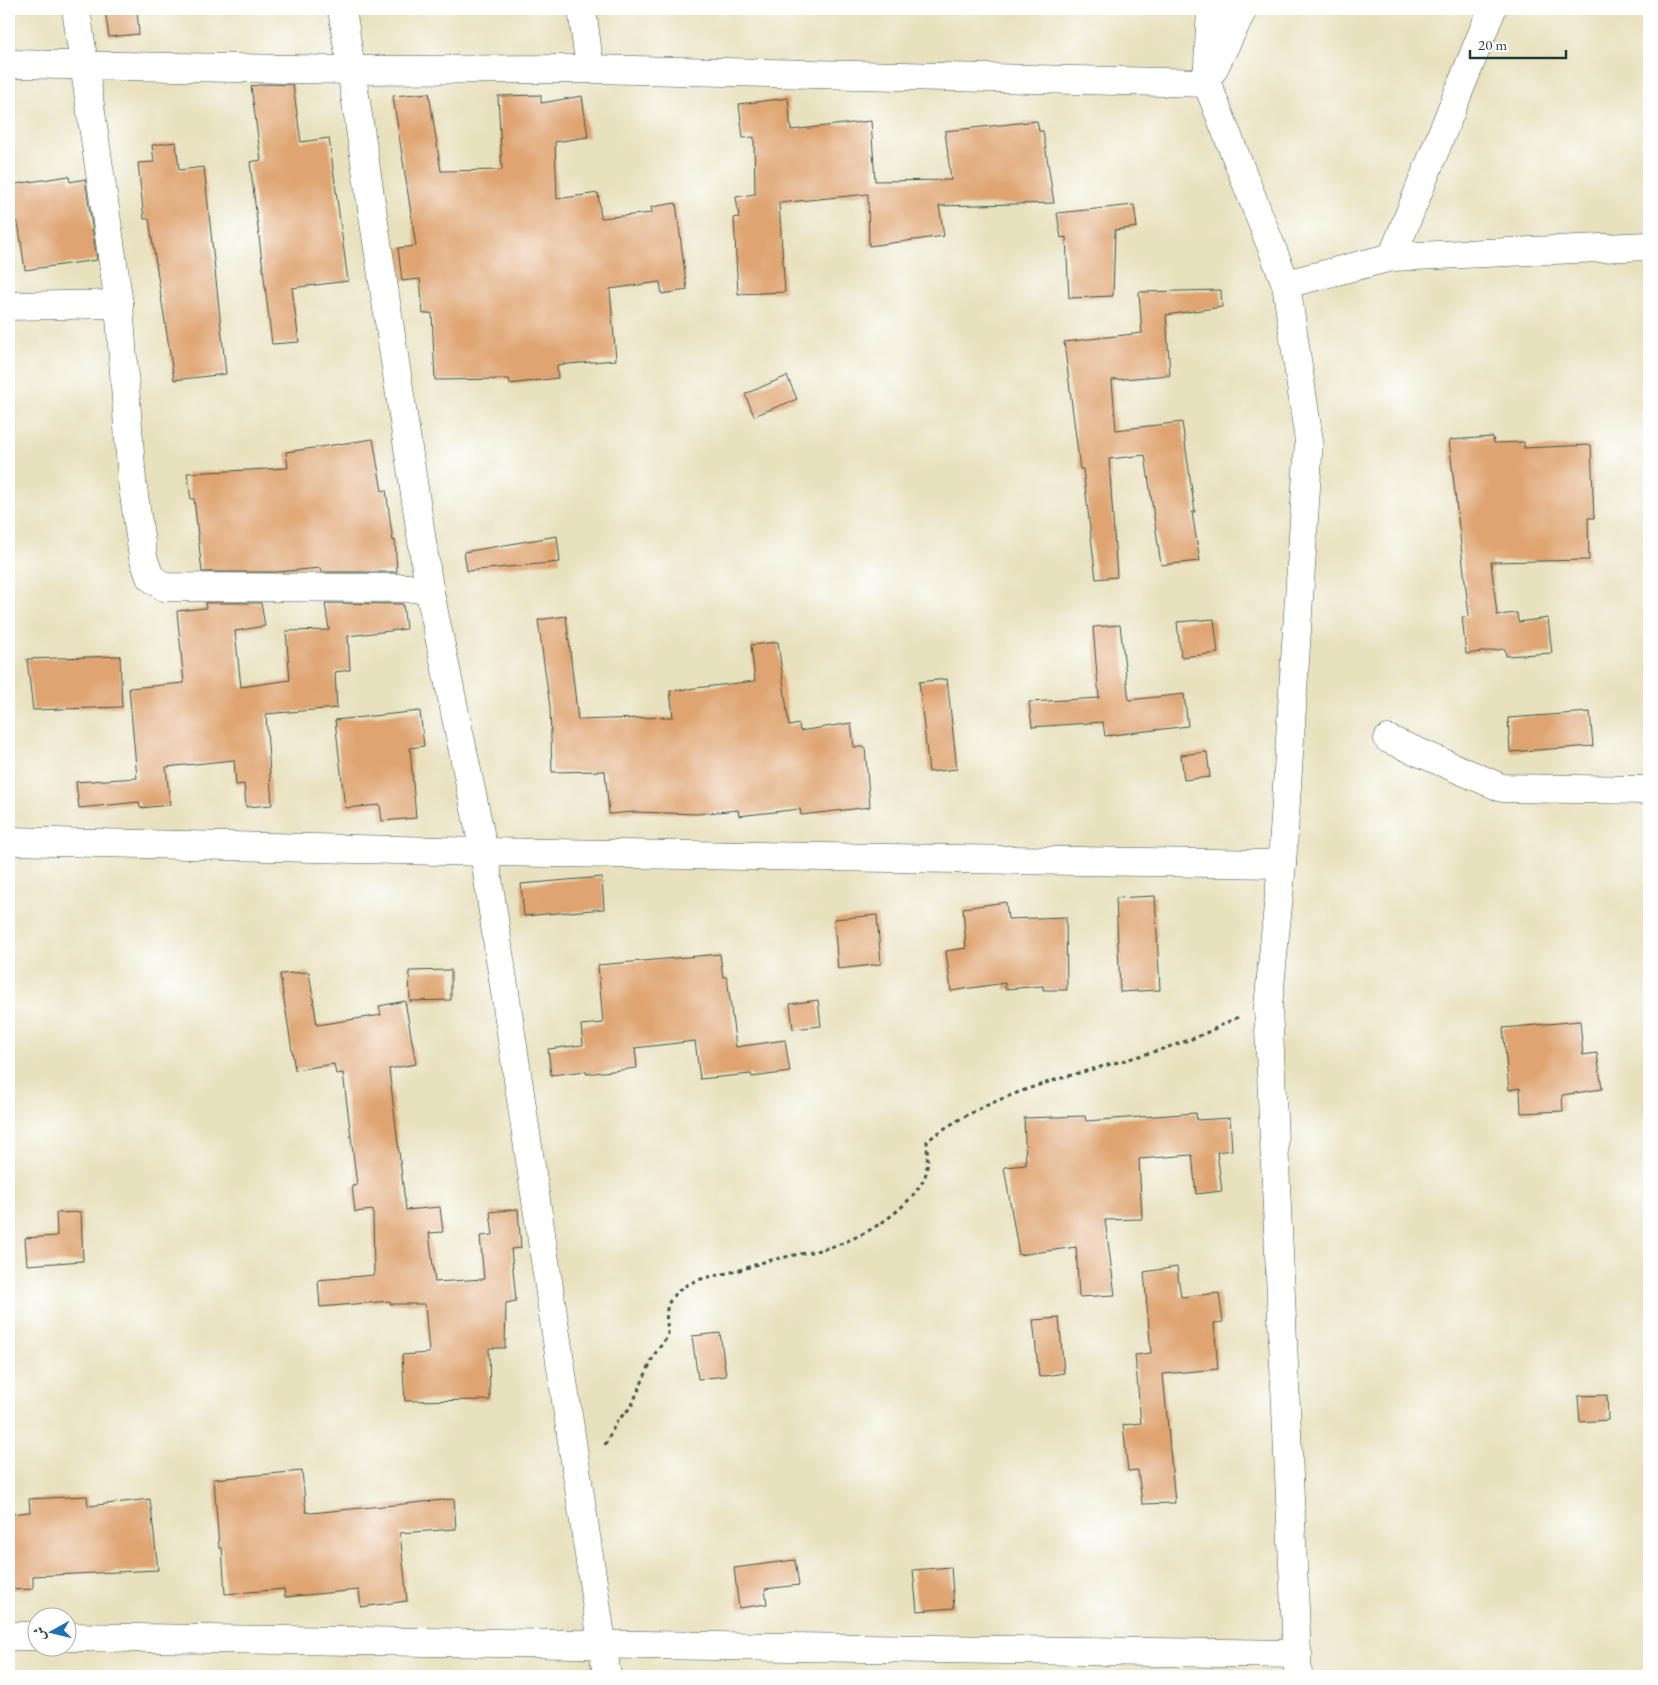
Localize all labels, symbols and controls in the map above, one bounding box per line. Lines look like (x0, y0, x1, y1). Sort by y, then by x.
scale bar (1470, 28, 1567, 60)
text: 20 m (1478, 35, 1507, 54)
north arrow (28, 1608, 78, 1658)
text: ش (29, 1626, 49, 1642)

